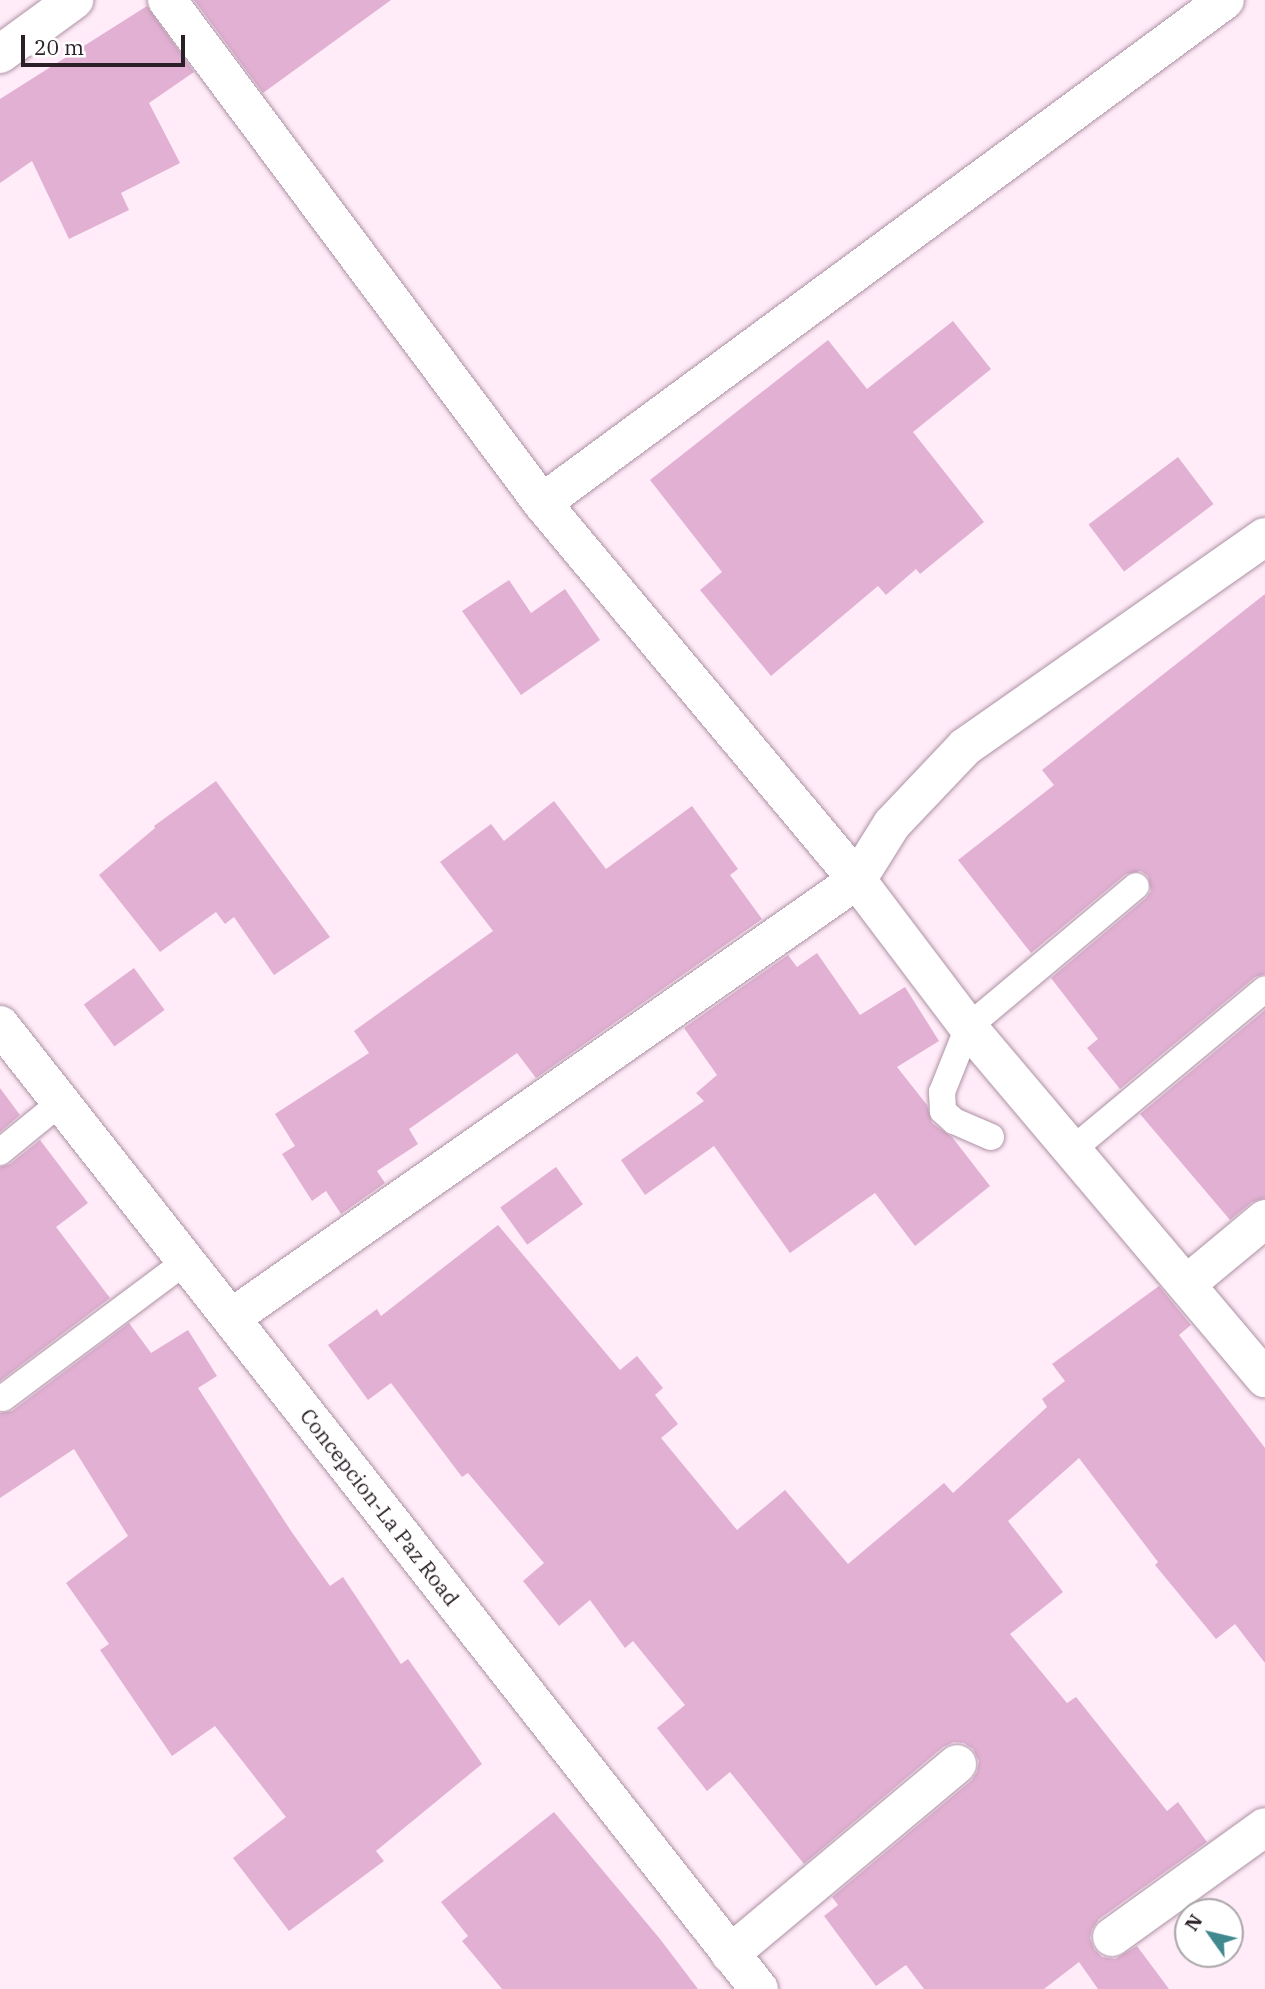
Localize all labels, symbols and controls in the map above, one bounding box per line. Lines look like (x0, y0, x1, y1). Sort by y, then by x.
scale bar (24, 21, 189, 65)
text: 20 m (34, 33, 84, 61)
street label: Concepcion-La Paz Road (295, 1403, 465, 1611)
north arrow (1174, 1898, 1244, 1968)
text: N (1179, 1909, 1207, 1935)

